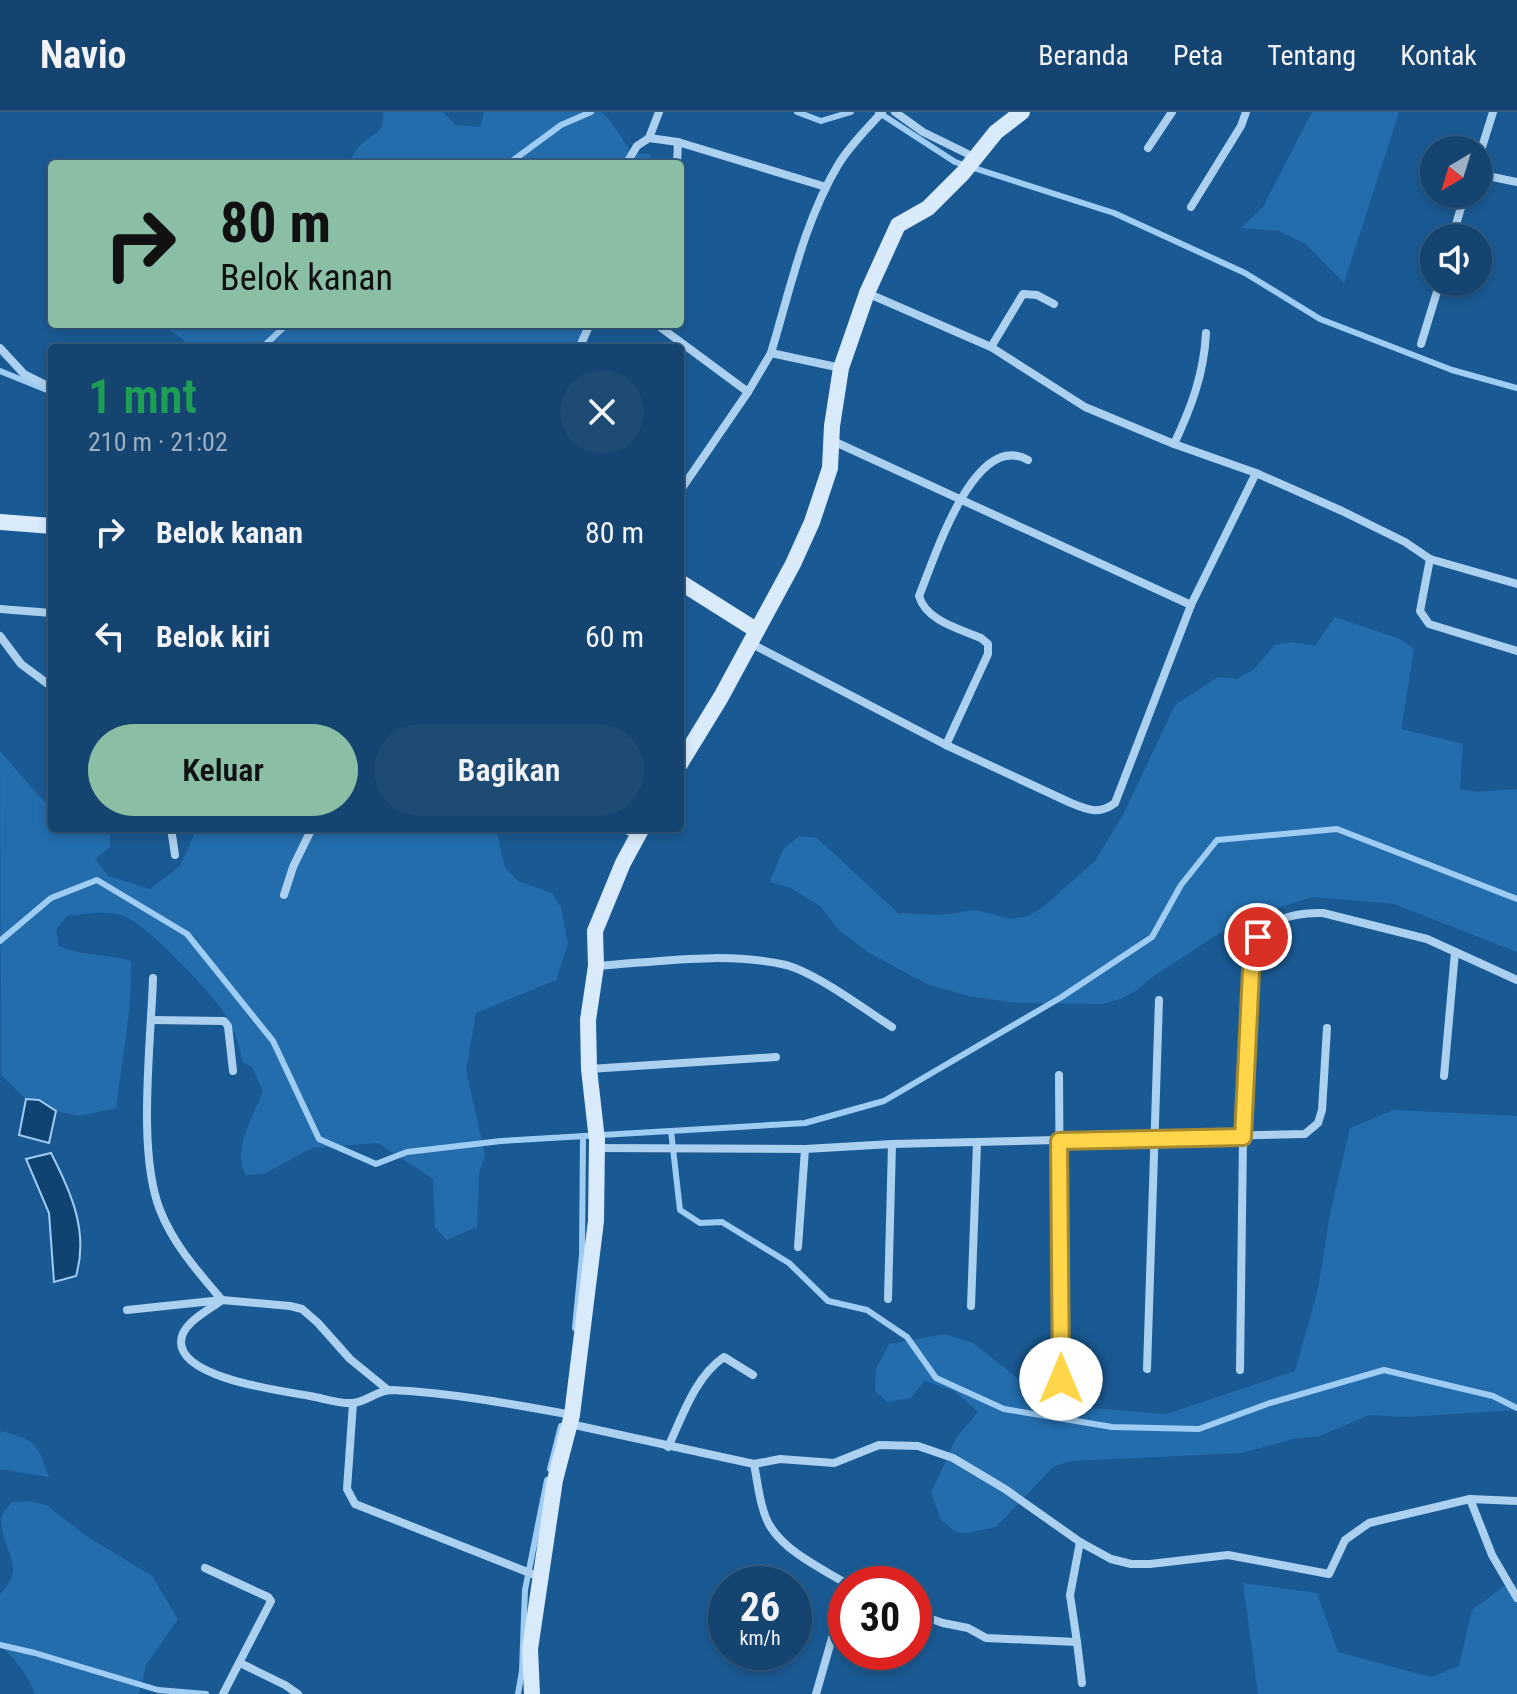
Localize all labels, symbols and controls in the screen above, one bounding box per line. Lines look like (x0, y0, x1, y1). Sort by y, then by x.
text: Navio (40, 33, 126, 77)
text: Beranda (1038, 39, 1129, 72)
text: Peta (1173, 39, 1223, 72)
text: Tentang (1267, 39, 1356, 72)
text: Kontak (1400, 39, 1477, 72)
north arrow (1420, 136, 1492, 208)
map controls (1420, 136, 1492, 296)
text: 80 m (220, 190, 331, 256)
icon: right (88, 192, 192, 296)
button: sound (1420, 224, 1492, 296)
text: Belok kanan (220, 257, 393, 299)
text: 1 mnt (88, 368, 197, 425)
button: close (560, 370, 644, 454)
text: 210 m · 21:02 (88, 427, 228, 457)
icon: right (88, 510, 132, 554)
text: Belok kanan (156, 515, 303, 550)
text: 80 m (585, 515, 644, 550)
icon: left (88, 614, 132, 658)
text: Belok kiri (156, 619, 270, 654)
text: 60 m (585, 619, 644, 654)
button: Keluar (88, 724, 358, 816)
button: Bagikan (374, 724, 644, 816)
pin (1224, 903, 1292, 971)
icon: arrive (1236, 915, 1280, 959)
position arrow (1019, 1337, 1103, 1421)
speed limit sign: 30 (828, 1566, 932, 1670)
text: 26 (740, 1584, 780, 1631)
text: km/h (739, 1626, 781, 1650)

